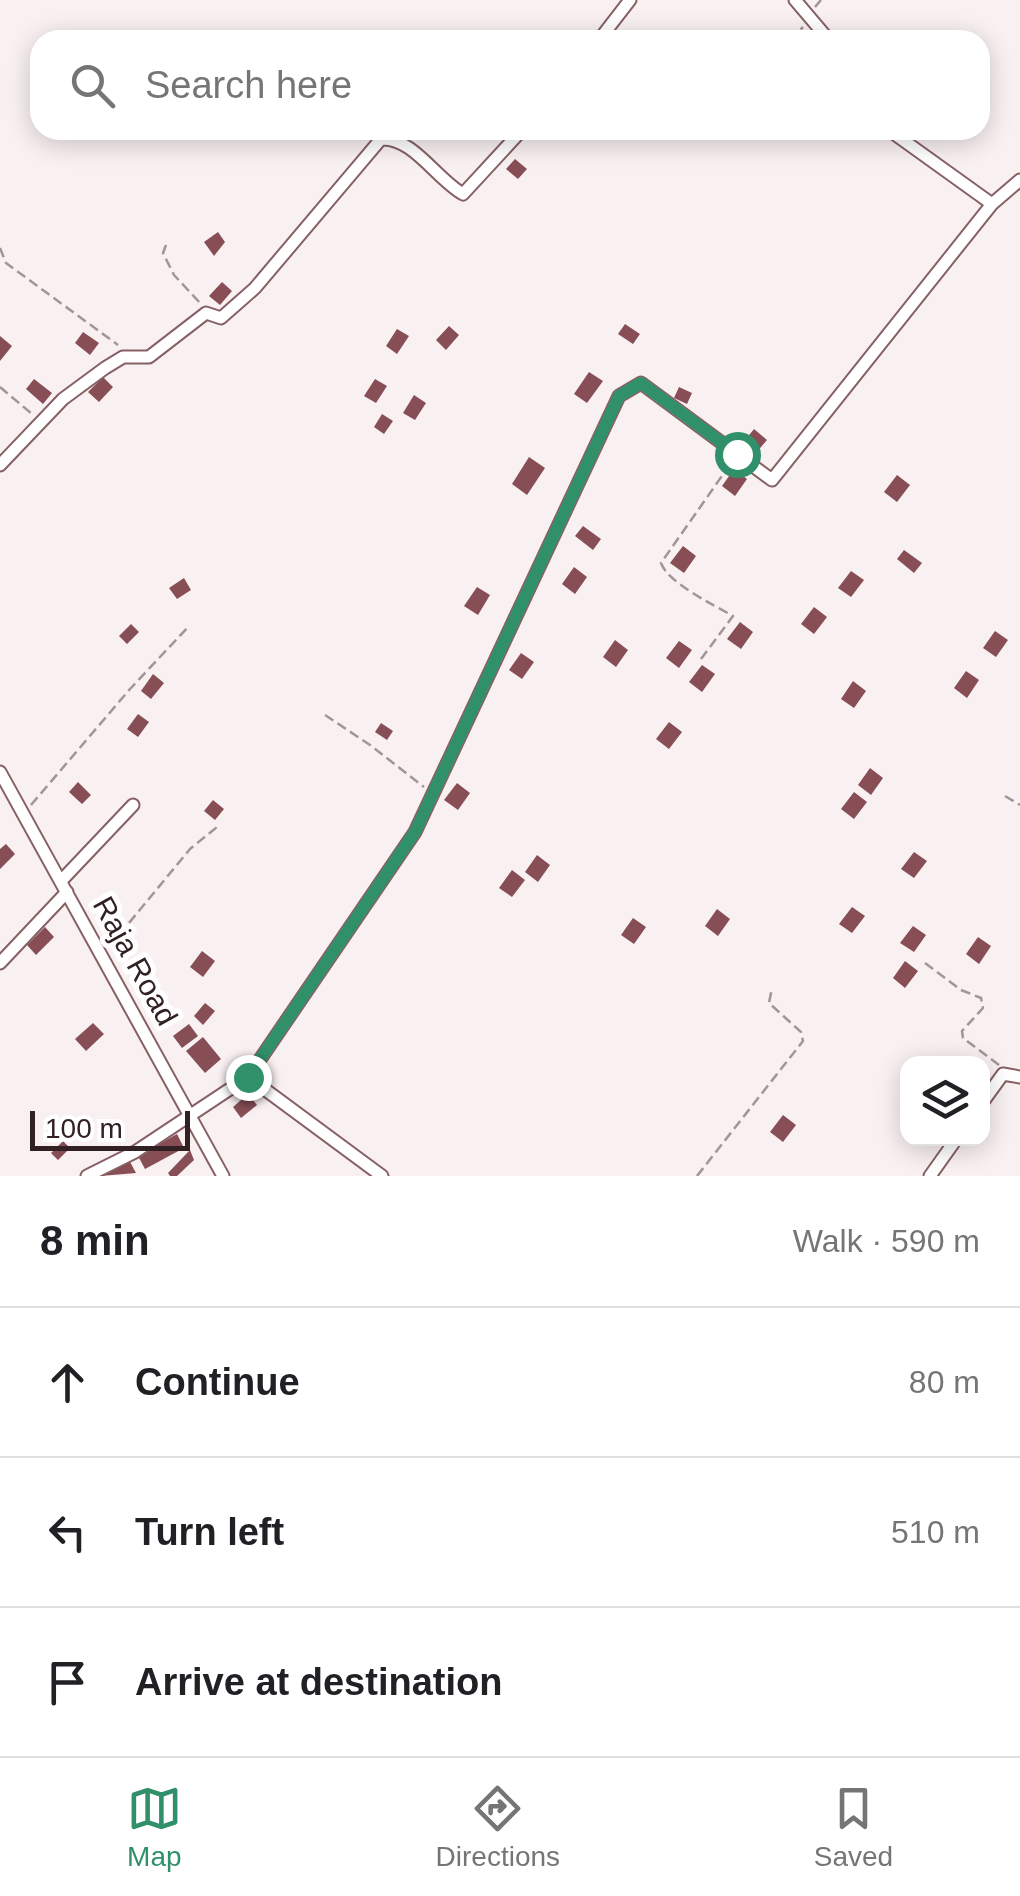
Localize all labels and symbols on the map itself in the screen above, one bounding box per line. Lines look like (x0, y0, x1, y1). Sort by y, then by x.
route start (715, 432, 761, 478)
street label: Raja Road (87, 891, 184, 1031)
route end (226, 1055, 272, 1101)
scale bar (30, 1106, 190, 1150)

